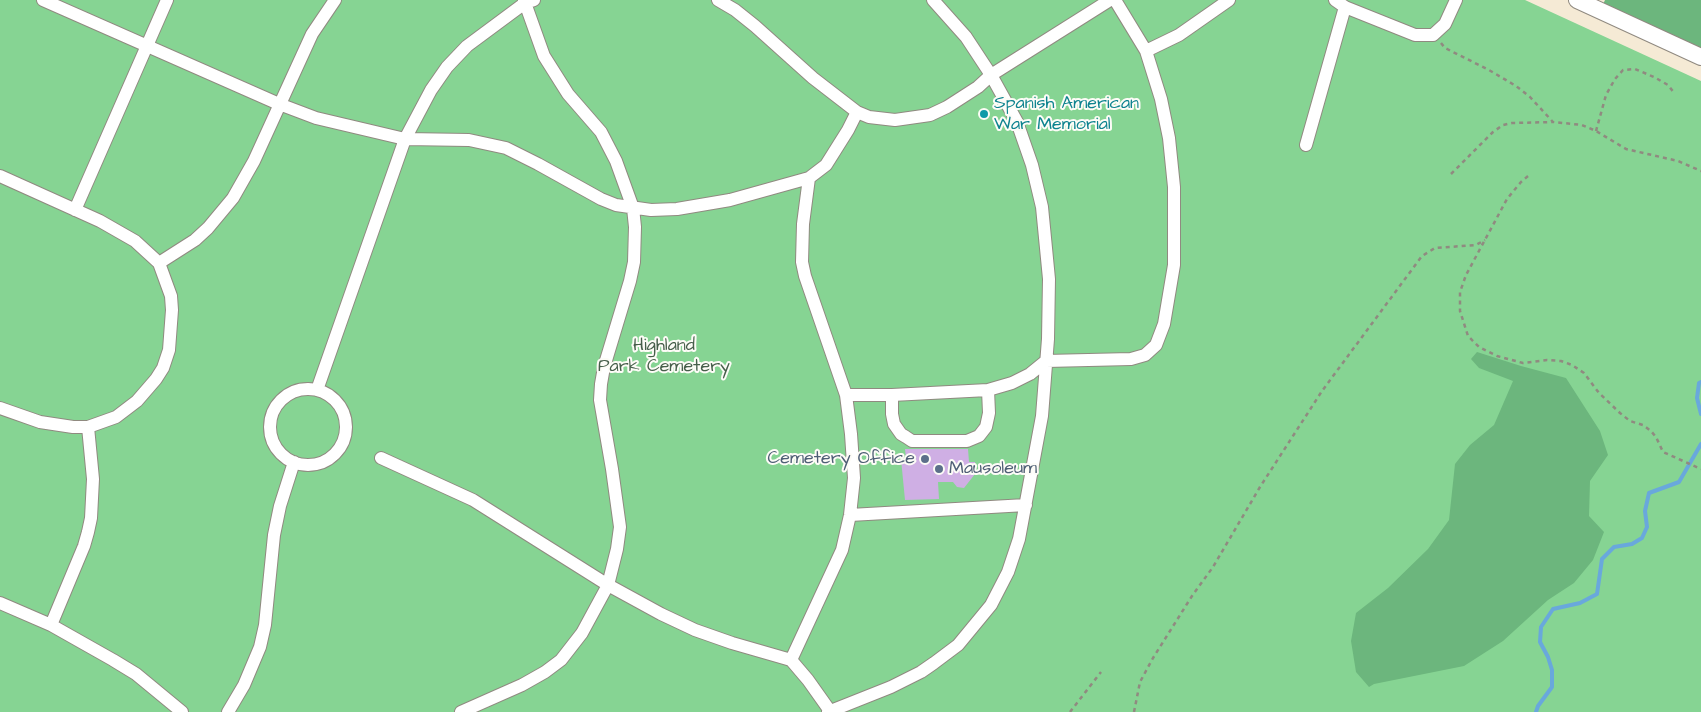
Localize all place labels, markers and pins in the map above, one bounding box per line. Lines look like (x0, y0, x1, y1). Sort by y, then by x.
place label: Spanish American War Memorial (994, 93, 1139, 136)
marker: Spanish American War Memorial (978, 108, 990, 120)
place label: Cemetery Office (767, 448, 915, 470)
marker: Cemetery Office (919, 453, 931, 465)
place label: Mausoleum (949, 458, 1037, 480)
marker: Mausoleum (933, 463, 945, 475)

